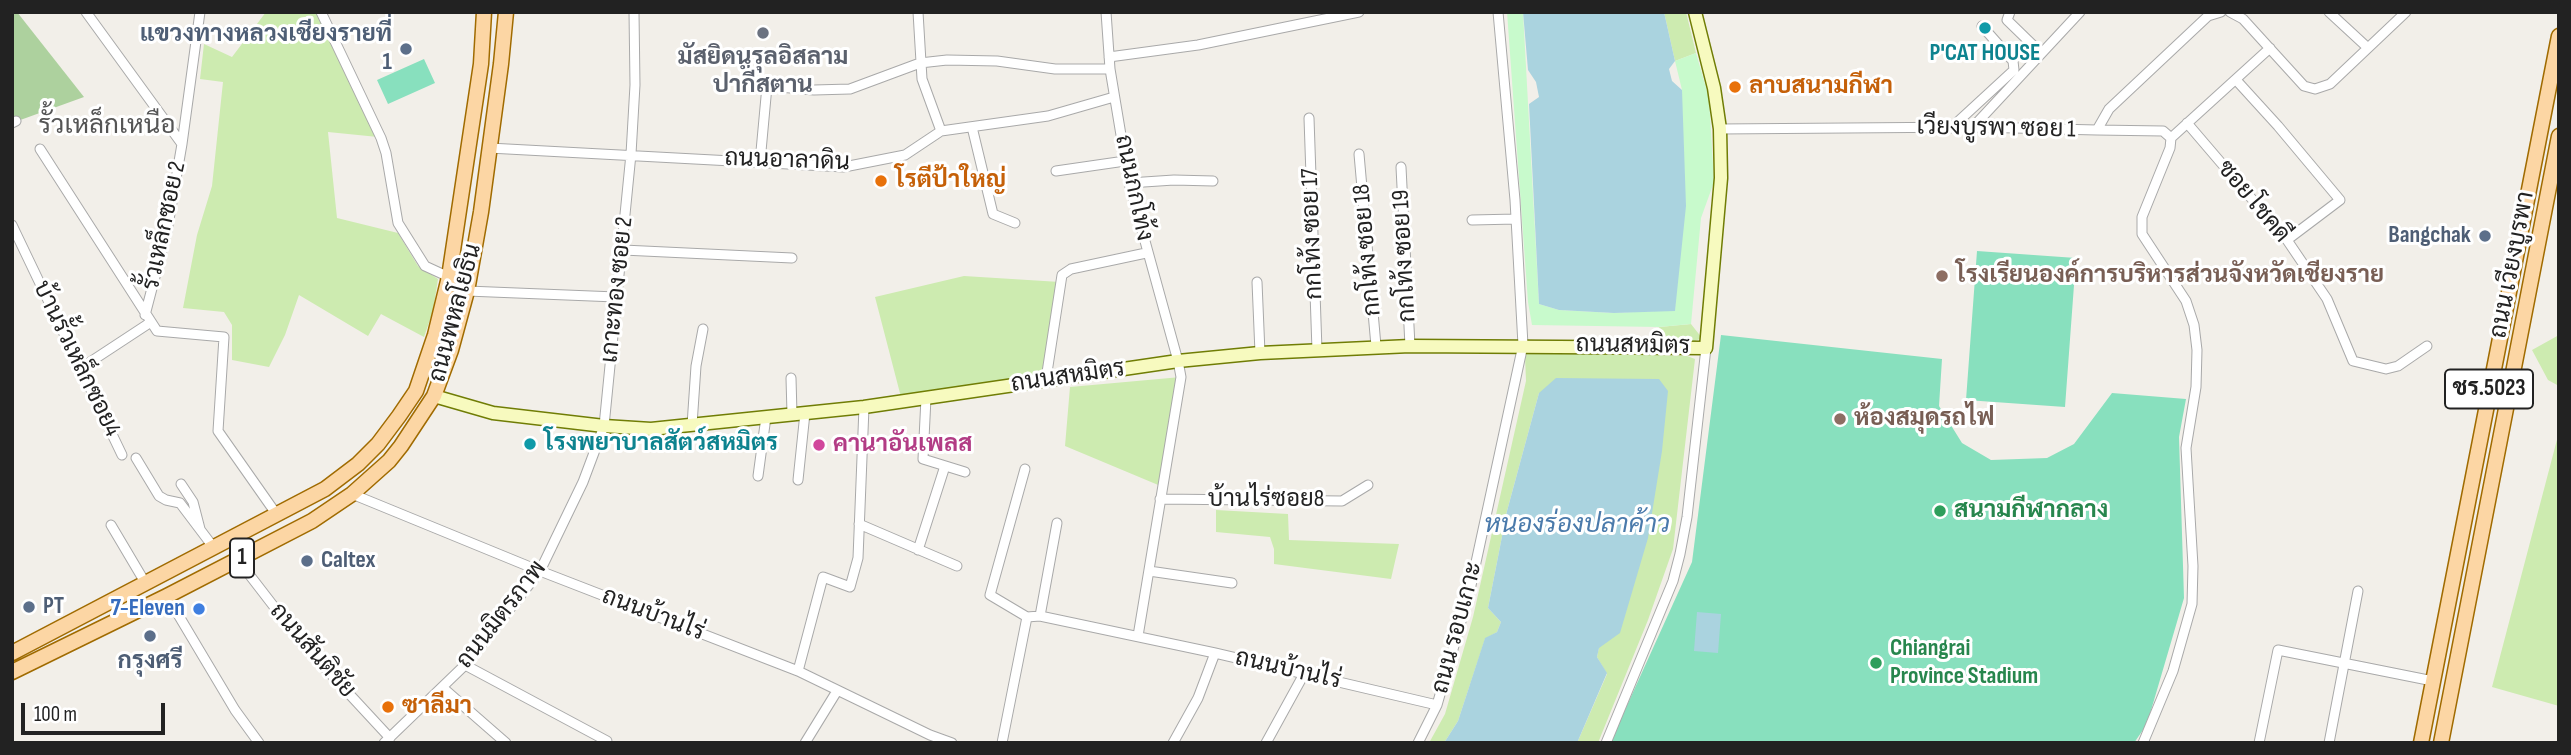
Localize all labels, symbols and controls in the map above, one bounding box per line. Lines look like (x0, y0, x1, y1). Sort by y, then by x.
marker: P'CAT HOUSE (1977, 20, 1993, 36)
place label: แขวงทางหลวงเชียงรายที่ 1 (140, 21, 392, 77)
marker: มัสยิดนูรุลอิสลาม ปากีสตาน (755, 25, 771, 41)
place label: P'CAT HOUSE (1930, 40, 2040, 68)
marker: แขวงทางหลวงเชียงรายที่ 1 (398, 41, 414, 57)
place label: มัสยิดนูรุลอิสลาม ปากีสตาน (678, 44, 848, 100)
place label: ลาบสนามกีฬา (1749, 73, 1893, 101)
marker: ลาบสนามกีฬา (1727, 79, 1743, 95)
district label: รั้วเหล็กเหนือ (39, 110, 175, 142)
street label: เวียงบูรพา ซอย 1 (1916, 113, 2076, 145)
street label: ถนนกกโท้ง (1108, 132, 1158, 244)
street label: ถนนอาลาดิน (724, 144, 850, 178)
street label: ซอย โชคดี (2210, 155, 2296, 249)
street label: รั้วเหล็กซอย 2 (137, 159, 193, 293)
place label: โรตีป้าใหญ่ (895, 167, 1006, 195)
street label: กกโท้ง ซอย 17 (1296, 168, 1330, 300)
marker: โรตีป้าใหญ่ (873, 173, 889, 189)
street label: กกโท้ง ซอย 18 (1348, 183, 1388, 317)
street label: กกโท้ง ซอย 19 (1387, 189, 1423, 323)
street label: ถนน เวียงบูรพา (2485, 189, 2541, 341)
street label: เกาะทอง ซอย 2 (596, 216, 640, 364)
place label: Bangchak (2388, 222, 2471, 250)
marker: Bangchak (2477, 228, 2493, 244)
street label: ถนนพหลโยธิน (424, 241, 488, 385)
place label: โรงเรียนองค์การบริหารส่วนจังหวัดเชียงราย (1956, 262, 2384, 290)
marker: โรงเรียนองค์การบริหารส่วนจังหวัดเชียงราย (1934, 268, 1950, 284)
street label: บ้านรั้วเหล็กซอย4 (26, 277, 126, 441)
street label: ถนนสหมิตร (1575, 331, 1691, 361)
street label: ถนนสหมิตร (1009, 355, 1127, 399)
road number: ชร.5023 (2445, 370, 2533, 408)
place label: ห้องสมุดรถไฟ (1854, 405, 1995, 433)
marker: ห้องสมุดรถไฟ (1832, 411, 1848, 427)
place label: โรงพยาบาลสัตว์สหมิตร (544, 430, 778, 458)
place label: คานาอันเพลส (833, 431, 972, 459)
marker: โรงพยาบาลสัตว์สหมิตร (522, 436, 538, 452)
marker: คานาอันเพลส (811, 437, 827, 453)
street label: บ้านไร่ซอย8 (1208, 486, 1324, 514)
place label: สนามกีฬากลาง (1954, 497, 2108, 525)
marker: สนามกีฬากลาง (1932, 503, 1948, 519)
water label: หนองร่องปลาค้าว (1484, 509, 1670, 541)
road number: 1 (230, 538, 254, 578)
place label: Caltex (321, 547, 376, 575)
marker: Caltex (299, 553, 315, 569)
street label: ถนนมิตรภาพ (451, 555, 553, 675)
street label: ถนน รอบเกาะ (1427, 559, 1489, 697)
street label: ถนนบ้านไร่ (597, 582, 709, 648)
place label: PT (43, 593, 64, 621)
place label: 7-Eleven (111, 595, 185, 623)
street label: ถนนสันติชัย (263, 598, 361, 704)
marker: PT (21, 599, 37, 615)
marker: 7-Eleven (191, 601, 207, 617)
marker: กรุงศรี (142, 628, 158, 644)
place label: Chiangrai Province Stadium (1890, 635, 2038, 691)
street label: ถนนบ้านไร่ (1232, 644, 1344, 696)
place label: กรุงศรี (118, 648, 182, 676)
marker: Chiangrai Province Stadium (1868, 655, 1884, 671)
scale bar (24, 688, 168, 732)
place label: ซาลีมา (402, 693, 472, 721)
marker: ซาลีมา (380, 699, 396, 715)
text: 100 m (34, 702, 77, 727)

